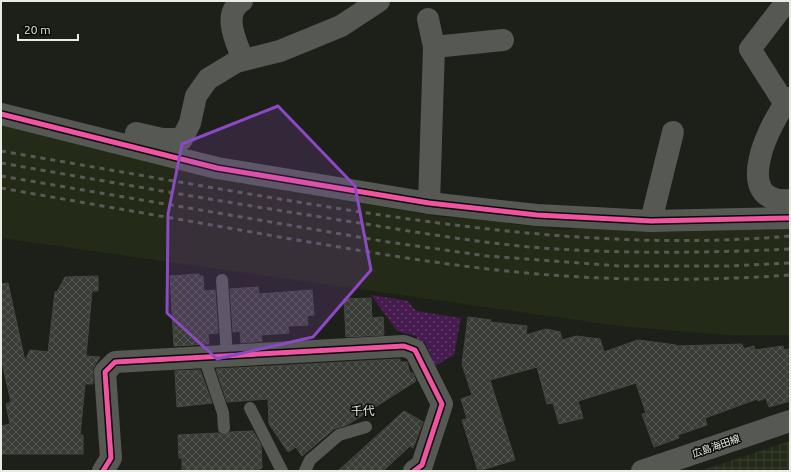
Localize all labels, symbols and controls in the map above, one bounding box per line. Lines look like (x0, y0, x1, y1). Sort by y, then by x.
scale bar (18, 16, 78, 42)
text: 20 m (24, 23, 51, 36)
district label: 千代 (351, 404, 375, 417)
street label: 広島海田線 (691, 433, 741, 459)

